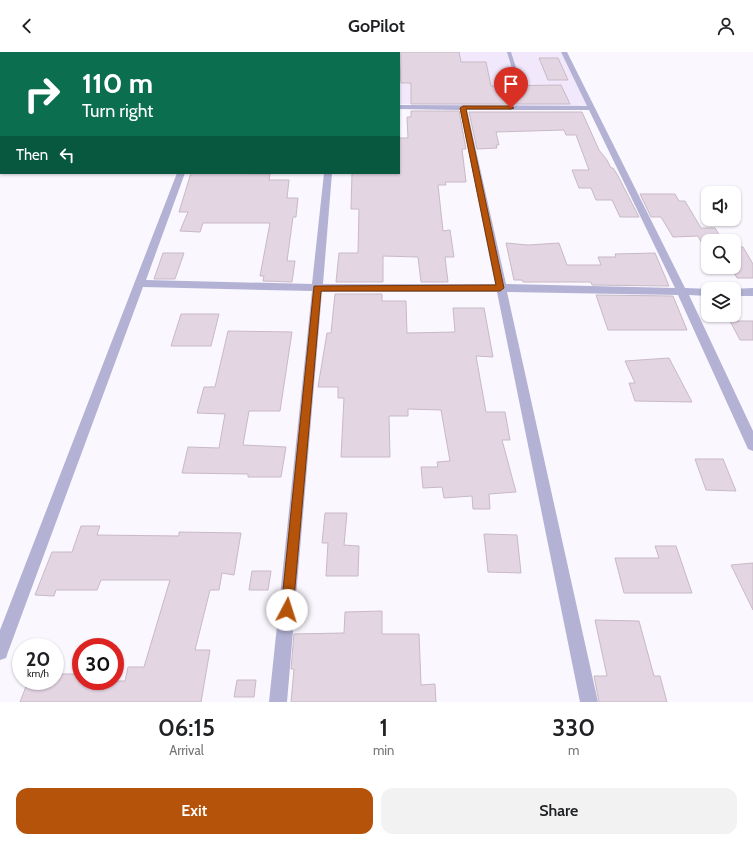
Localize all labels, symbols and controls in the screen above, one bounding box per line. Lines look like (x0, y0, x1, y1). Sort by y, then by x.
icon: back (16, 15, 38, 37)
text: GoPilot (348, 15, 405, 37)
icon: person (715, 15, 737, 37)
text: 110 m (82, 66, 153, 100)
pin (494, 67, 528, 108)
icon: right (16, 68, 68, 120)
icon: arrive (500, 73, 522, 95)
text: Turn right (82, 100, 153, 122)
icon: left (56, 144, 78, 166)
text: Then (16, 146, 48, 164)
map controls (701, 186, 741, 322)
button: sound (701, 186, 741, 226)
button: search (701, 234, 741, 274)
button: layers (701, 282, 741, 322)
position arrow (266, 589, 308, 631)
speed limit sign: 30 (72, 638, 124, 690)
text: 20 (26, 647, 50, 671)
text: km/h (27, 667, 49, 680)
text: 06:15 (158, 713, 215, 742)
text: 1 (379, 713, 388, 742)
text: 330 (552, 713, 595, 742)
text: Arrival (169, 742, 204, 758)
text: min (373, 742, 394, 758)
text: m (568, 742, 579, 758)
button: Exit (16, 788, 373, 834)
button: Share (381, 788, 737, 834)

